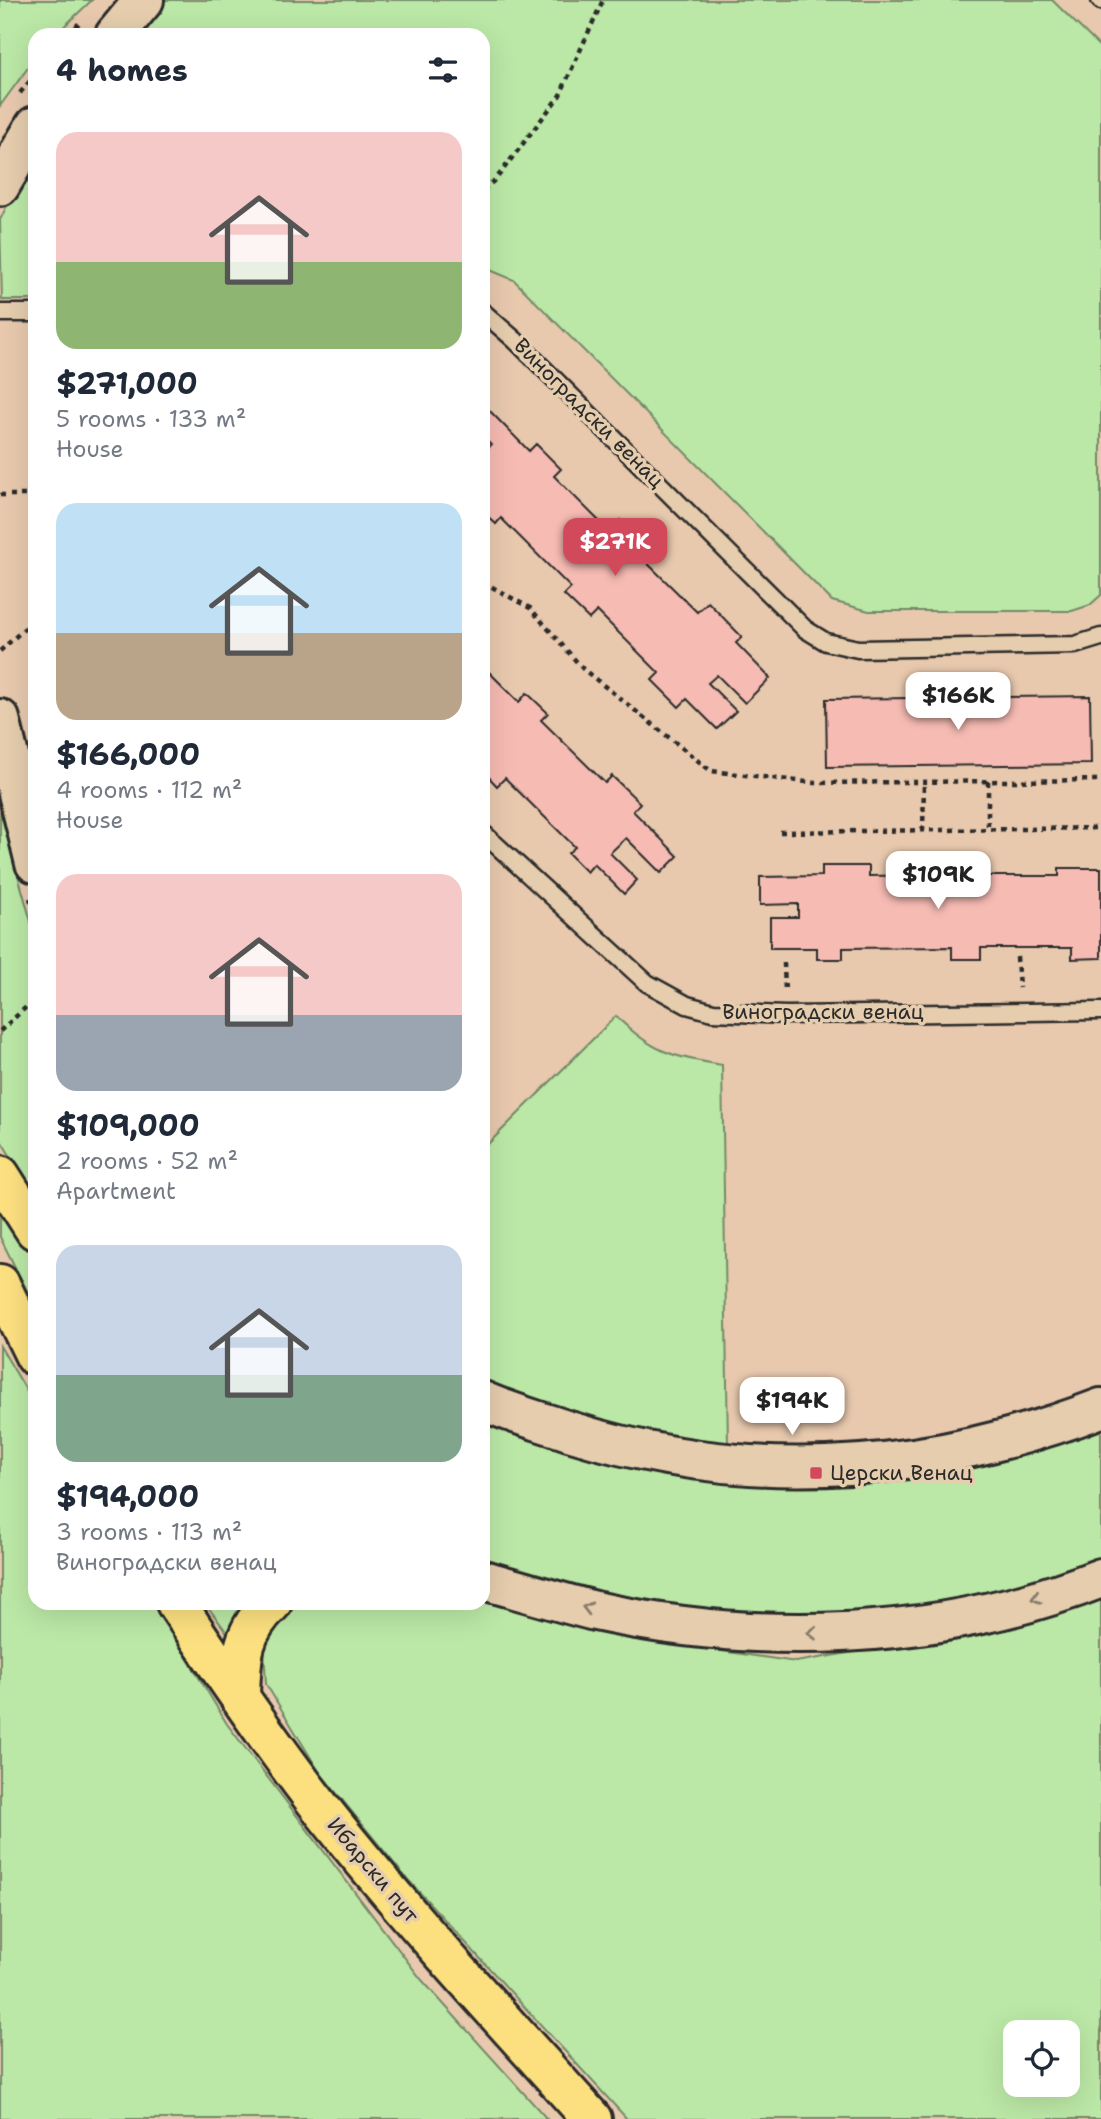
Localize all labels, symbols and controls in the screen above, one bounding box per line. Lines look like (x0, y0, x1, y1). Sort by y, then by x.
text: 4 homes (56, 50, 188, 91)
icon: filters (424, 51, 462, 89)
icon: home (196, 177, 322, 303)
street label: Виноградски венац (508, 332, 670, 494)
text: $271,000 (56, 363, 198, 404)
text: 5 rooms · 133 m² (56, 404, 246, 434)
text: House (56, 434, 124, 464)
pin: $271K (566, 518, 664, 578)
text: $271K (579, 526, 651, 556)
icon: home (196, 548, 322, 674)
pin: $166K (909, 672, 1007, 732)
text: $166K (922, 680, 995, 710)
text: $166,000 (56, 734, 200, 775)
text: 4 rooms · 112 m² (56, 775, 242, 805)
text: House (56, 805, 124, 835)
pin: $109K (889, 852, 987, 911)
text: $109K (902, 859, 974, 889)
icon: home (196, 919, 322, 1045)
street label: Виноградски венац (722, 998, 924, 1026)
text: $109,000 (56, 1105, 200, 1146)
text: 2 rooms · 52 m² (56, 1146, 238, 1176)
text: Apartment (56, 1176, 176, 1206)
icon: home (196, 1290, 322, 1416)
pin: $194K (743, 1378, 841, 1437)
text: $194K (756, 1385, 828, 1415)
place label: Церски Венац (830, 1459, 973, 1487)
marker: Церски Венац (808, 1465, 824, 1481)
text: $194,000 (56, 1476, 199, 1517)
text: 3 rooms · 113 m² (56, 1517, 242, 1547)
text: Виноградски венац (56, 1547, 277, 1577)
one-way arrow (1030, 1590, 1042, 1605)
one-way arrow (581, 1602, 593, 1616)
one-way arrow (807, 1626, 818, 1641)
street label: Ибарски пут (321, 1812, 425, 1929)
map controls (1003, 2020, 1080, 2097)
button: locate (1003, 2020, 1080, 2097)

